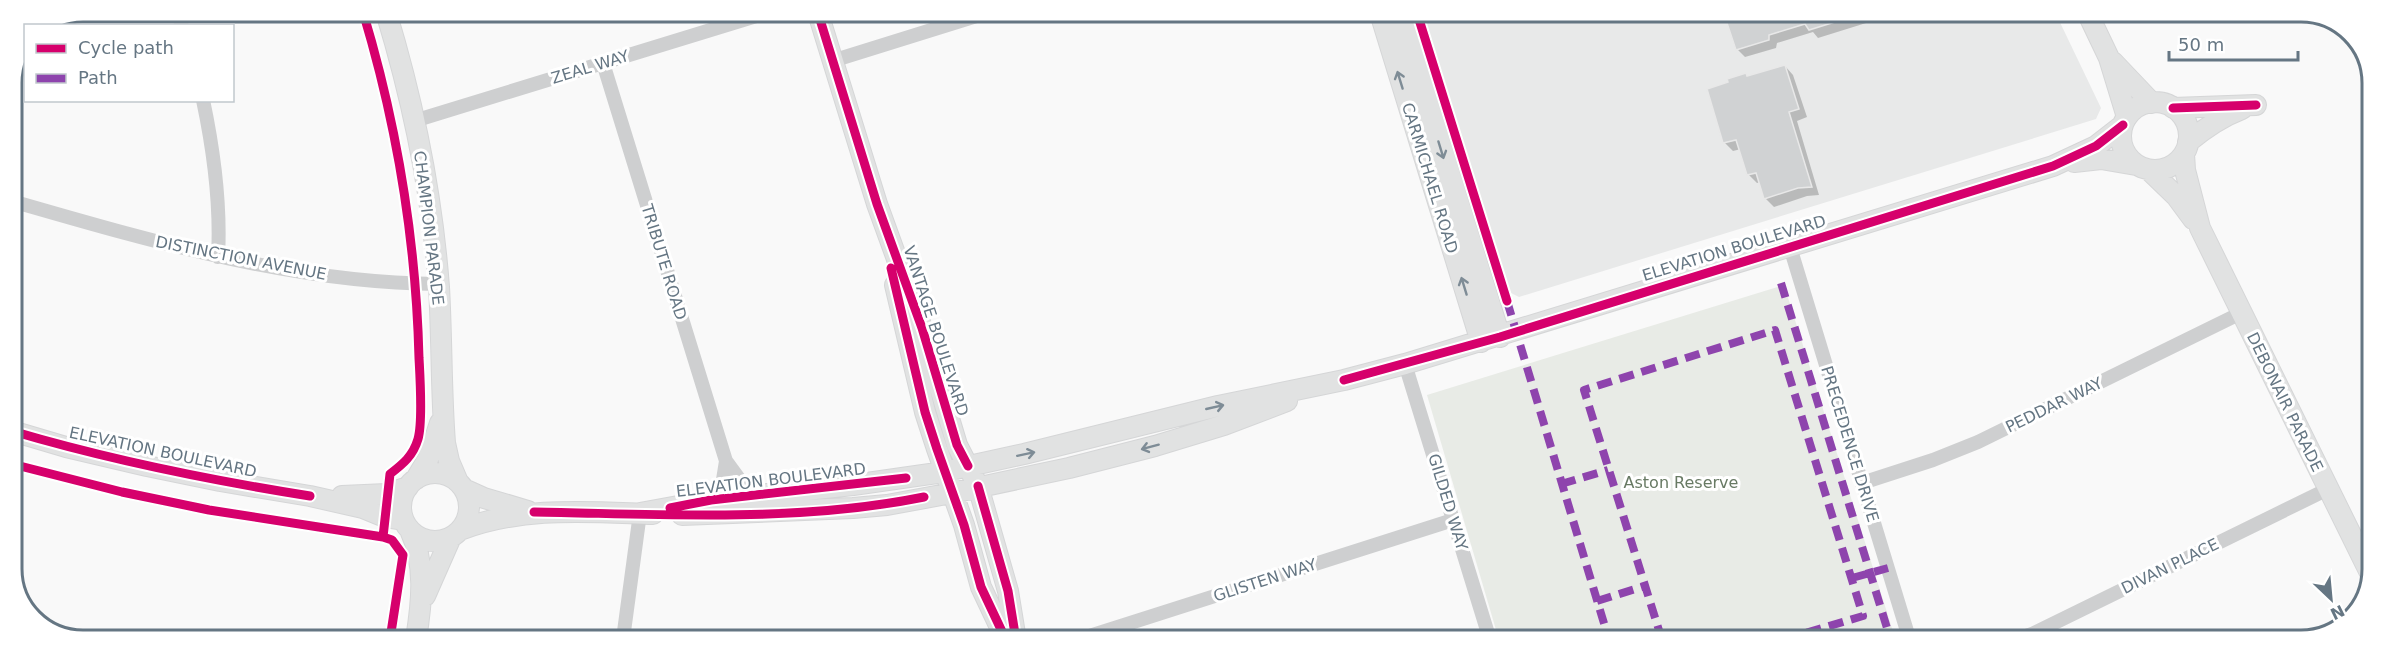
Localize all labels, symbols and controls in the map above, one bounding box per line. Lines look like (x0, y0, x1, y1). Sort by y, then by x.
legend (24, 24, 234, 102)
scale bar (2169, 24, 2298, 62)
text: 50 m (2178, 34, 2224, 55)
text: Cycle path (78, 37, 174, 58)
street label: ZEAL WAY (549, 46, 631, 88)
text: Path (78, 67, 118, 88)
one-way arrow (1394, 71, 1405, 90)
street label: CARMICHAEL ROAD (1398, 100, 1462, 256)
one-way arrow (1437, 140, 1448, 159)
street label: CHAMPION PARADE (410, 150, 448, 306)
street label: TRIBUTE ROAD (637, 201, 691, 322)
street label: ELEVATION BOULEVARD (1640, 211, 1828, 285)
street label: DISTINCTION AVENUE (154, 232, 328, 284)
street label: VANTAGE BOULEVARD (899, 243, 973, 419)
one-way arrow (1458, 277, 1469, 296)
street label: DEBONAIR PARADE (2243, 329, 2327, 475)
street label: PRECEDENCE DRIVE (1817, 364, 1883, 524)
street label: PEDDAR WAY (2002, 373, 2106, 437)
one-way arrow (1205, 400, 1224, 412)
street label: ELEVATION BOULEVARD (67, 423, 259, 481)
one-way arrow (1141, 442, 1160, 454)
one-way arrow (1016, 447, 1035, 459)
street label: GILDED WAY (1424, 451, 1472, 553)
street label: ELEVATION BOULEVARD (675, 459, 867, 501)
park label: Aston Reserve (1624, 473, 1738, 492)
street label: DIVAN PLACE (2118, 534, 2222, 598)
street label: GLISTEN WAY (1211, 554, 1319, 606)
north arrow (2301, 569, 2361, 629)
text: N (2327, 601, 2348, 624)

